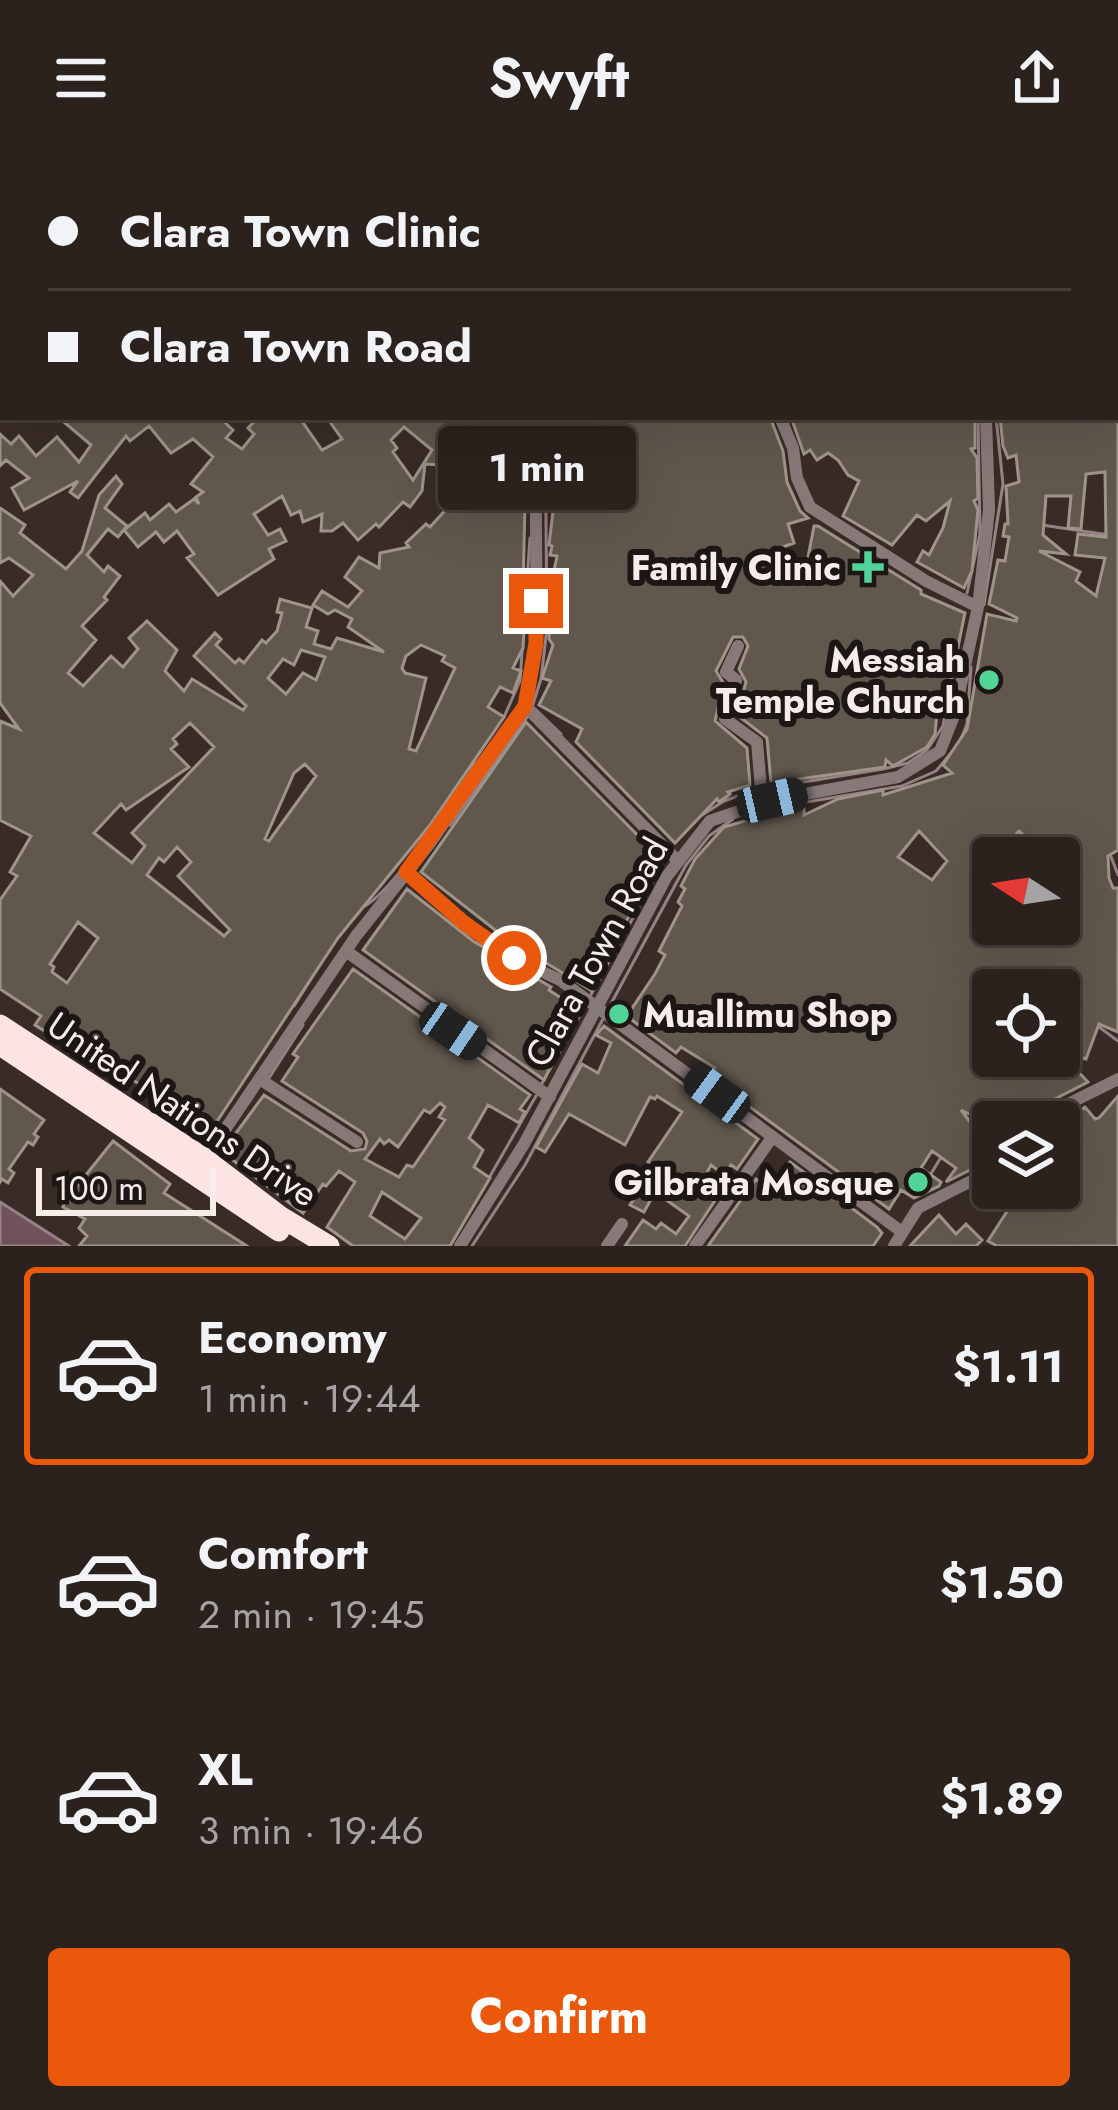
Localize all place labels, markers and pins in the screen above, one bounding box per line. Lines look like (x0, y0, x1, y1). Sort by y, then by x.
place label: Family Clinic (631, 541, 841, 593)
marker: Family Clinic (852, 551, 884, 583)
place label: Messiah Temple Church (716, 633, 965, 726)
marker: Messiah Temple Church (976, 667, 1002, 693)
place label: Muallimu Shop (643, 988, 892, 1040)
marker: Muallimu Shop (606, 1001, 632, 1027)
place label: Gilbrata Mosque (614, 1156, 894, 1208)
marker: Gilbrata Mosque (905, 1169, 931, 1195)

